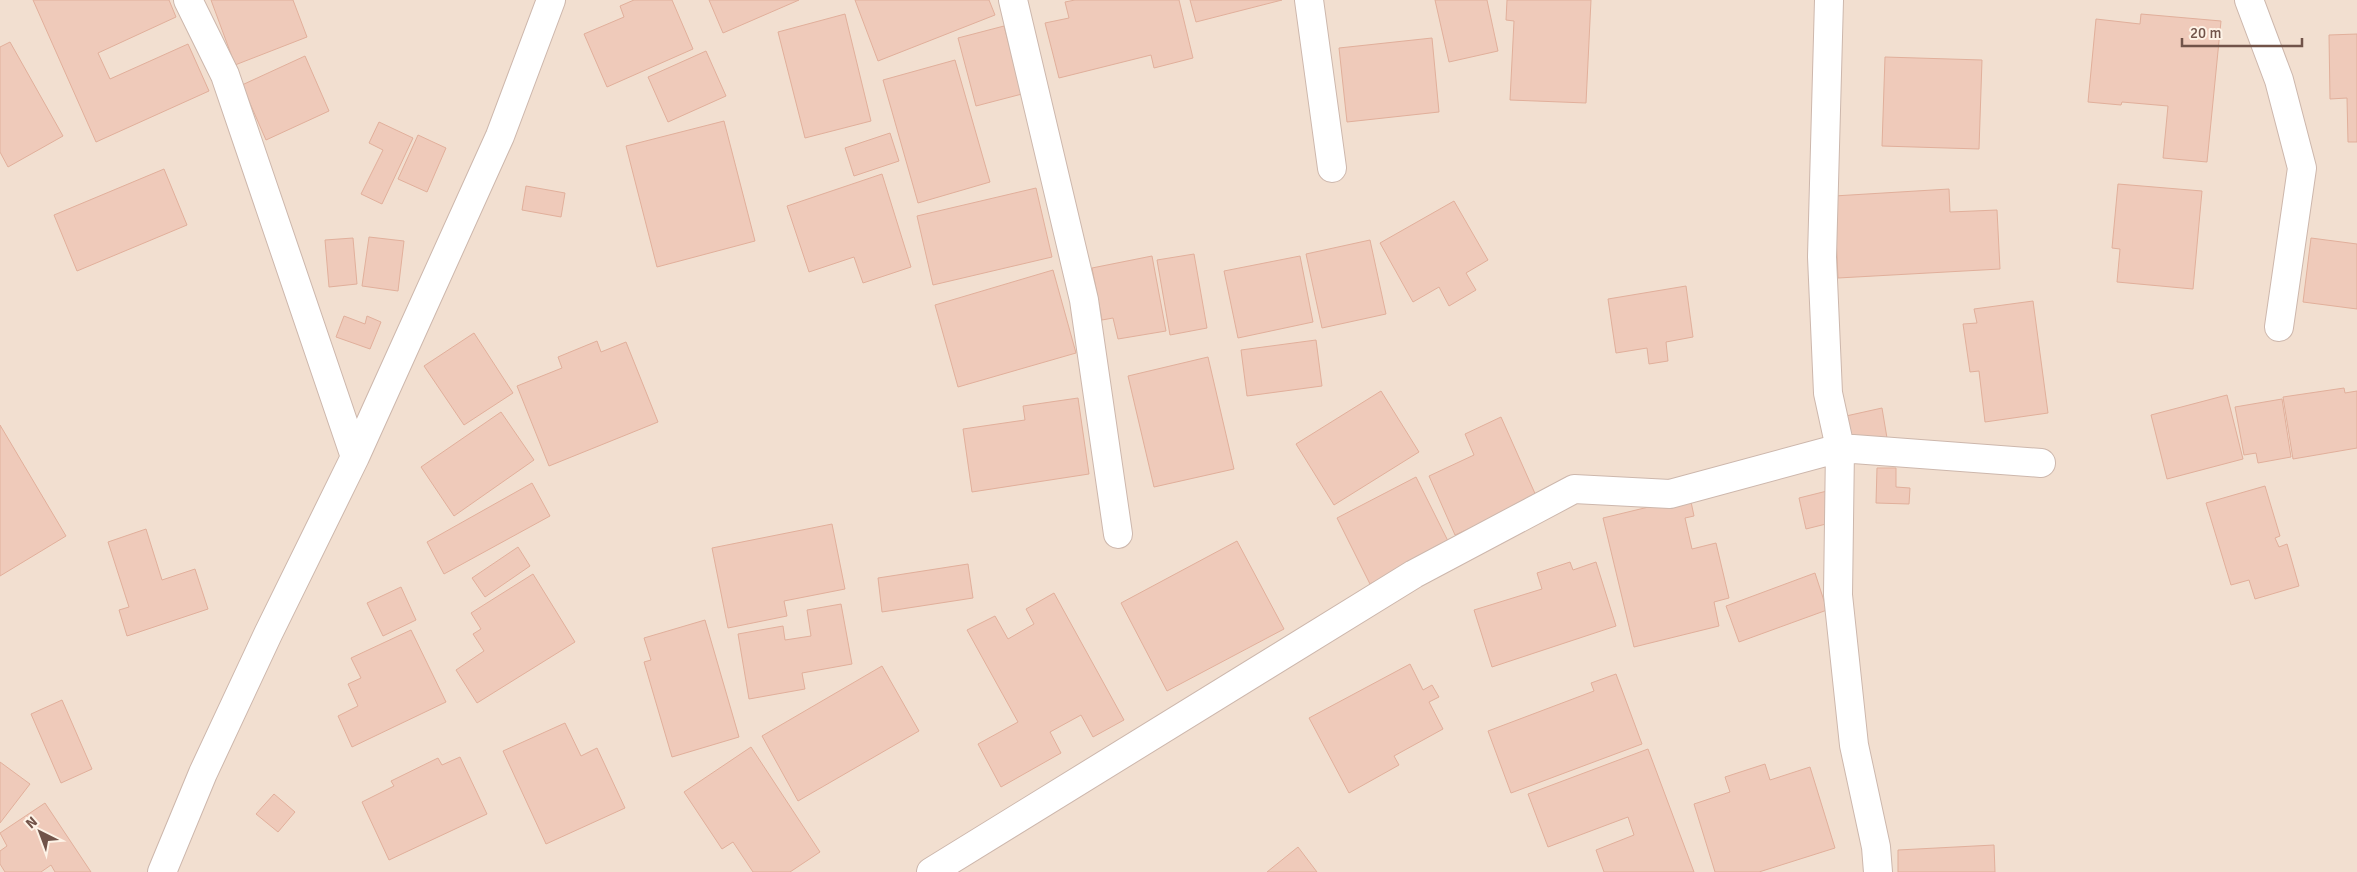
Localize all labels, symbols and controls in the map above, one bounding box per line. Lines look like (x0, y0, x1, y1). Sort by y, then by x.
scale bar (2182, 15, 2302, 47)
text: 20 m (2190, 24, 2221, 42)
north arrow (15, 807, 65, 857)
text: N (22, 813, 41, 832)

